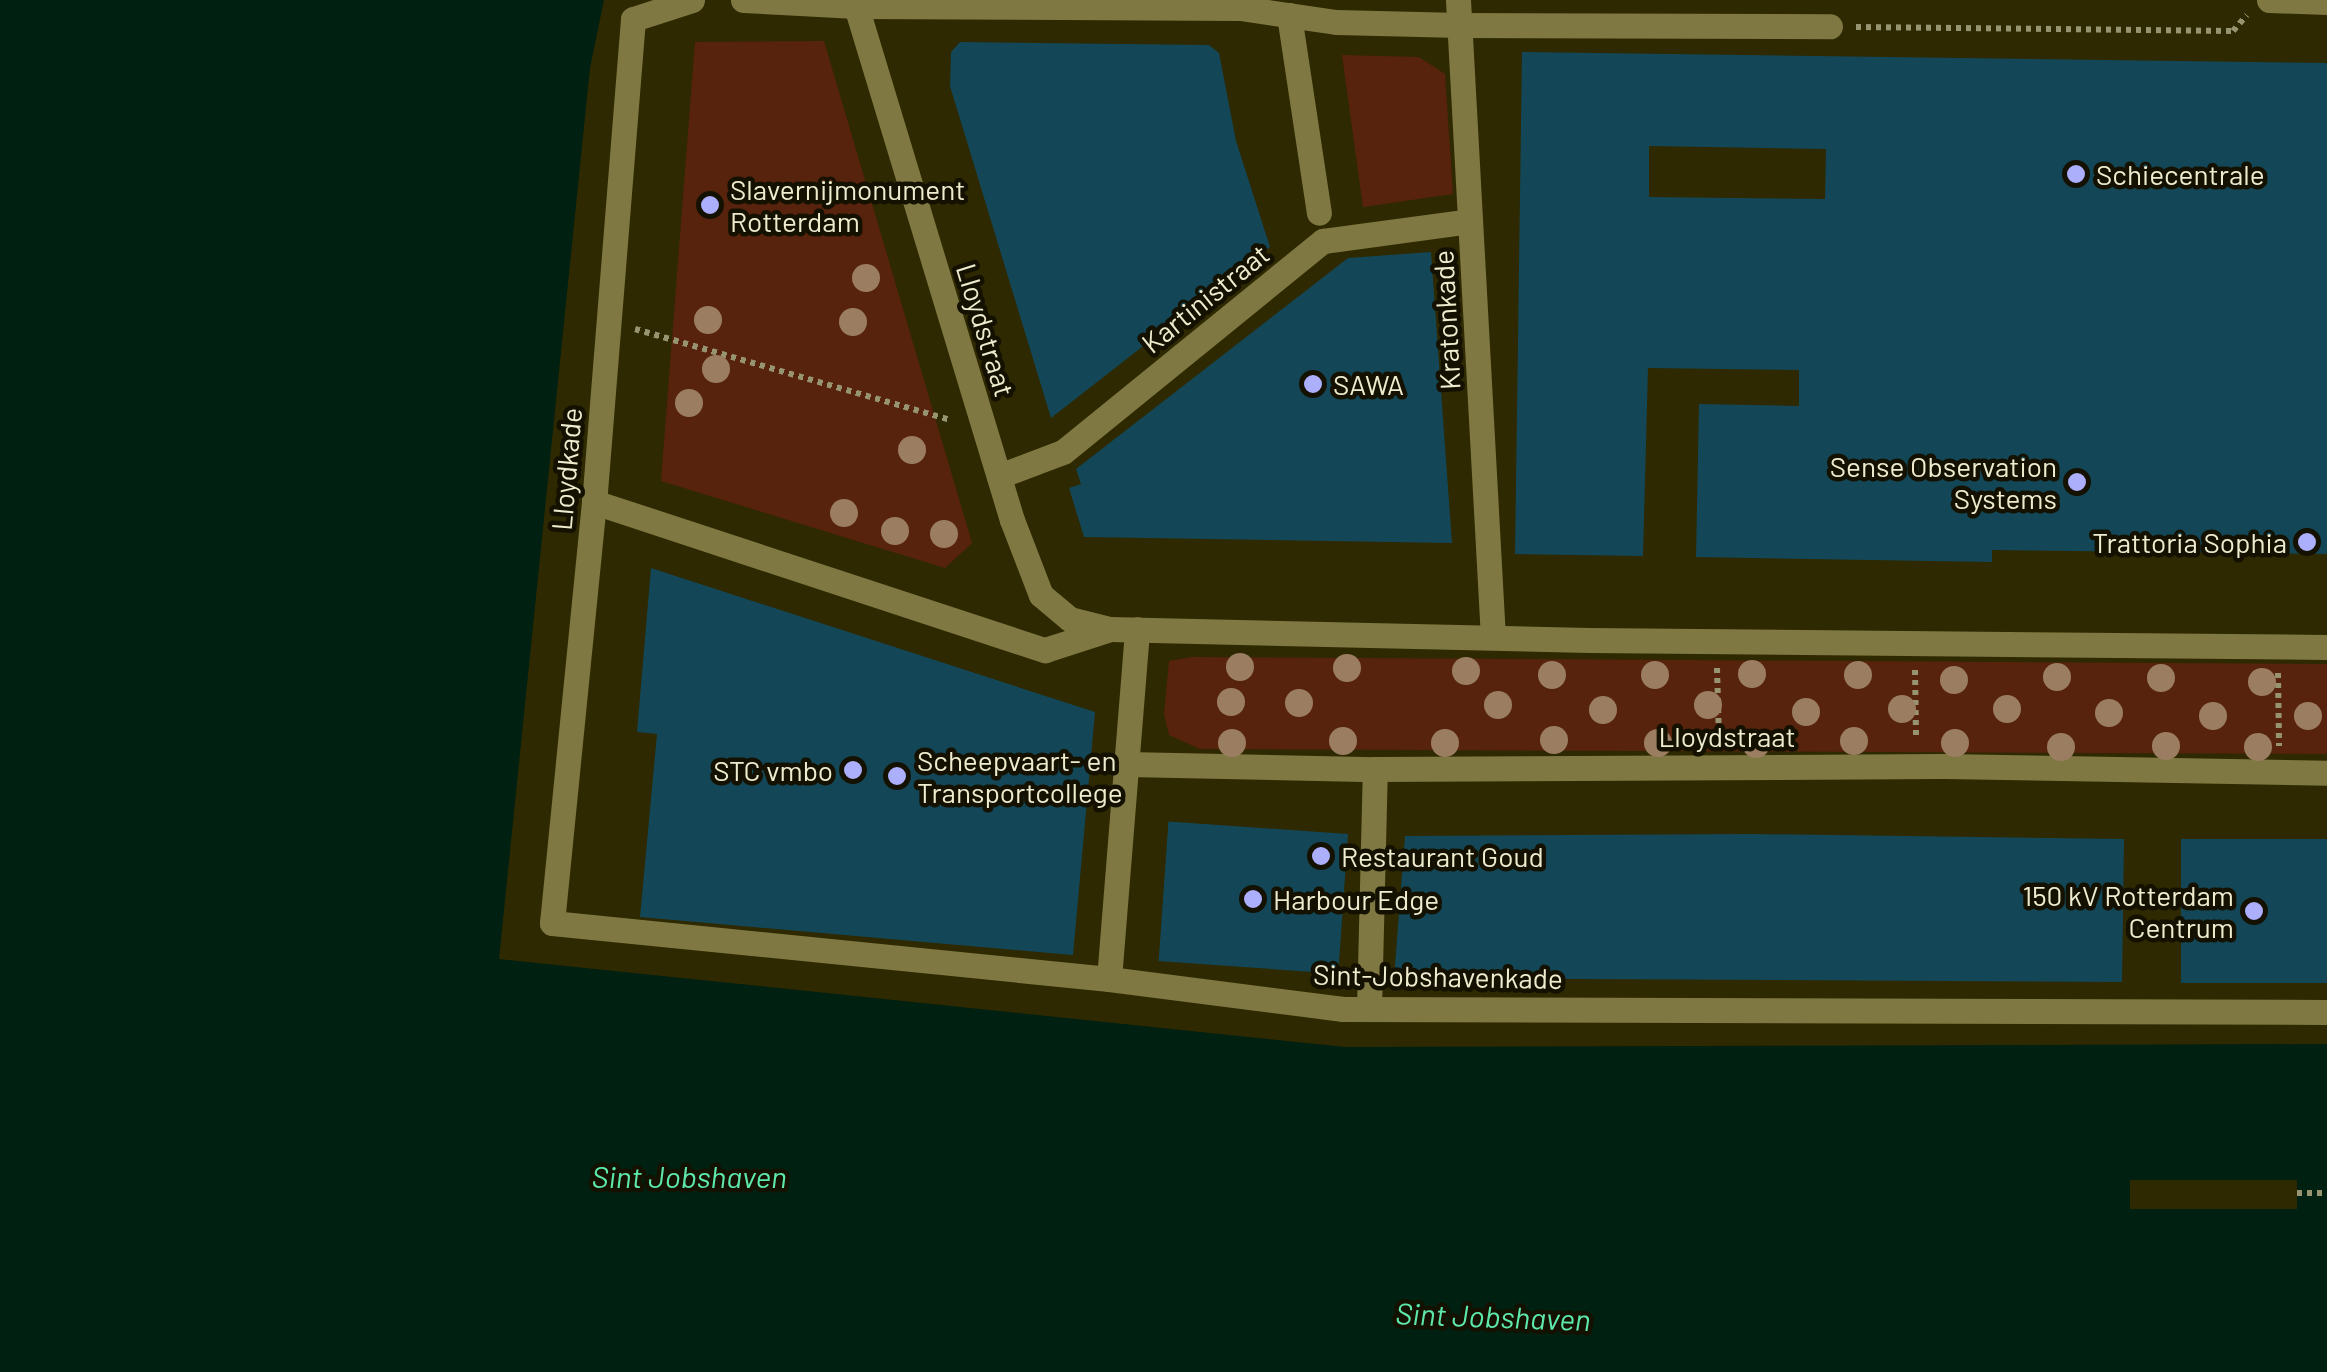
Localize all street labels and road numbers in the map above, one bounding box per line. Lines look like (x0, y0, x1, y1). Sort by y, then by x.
street label: Kartinistraat (1135, 236, 1275, 360)
street label: Kratonkade (1426, 249, 1466, 391)
street label: Lloydstraat (950, 259, 1022, 401)
street label: Lloydkade (544, 406, 588, 532)
street label: Lloydstraat (1658, 719, 1796, 753)
street label: Sint-Jobshavenkade (1313, 957, 1563, 995)

